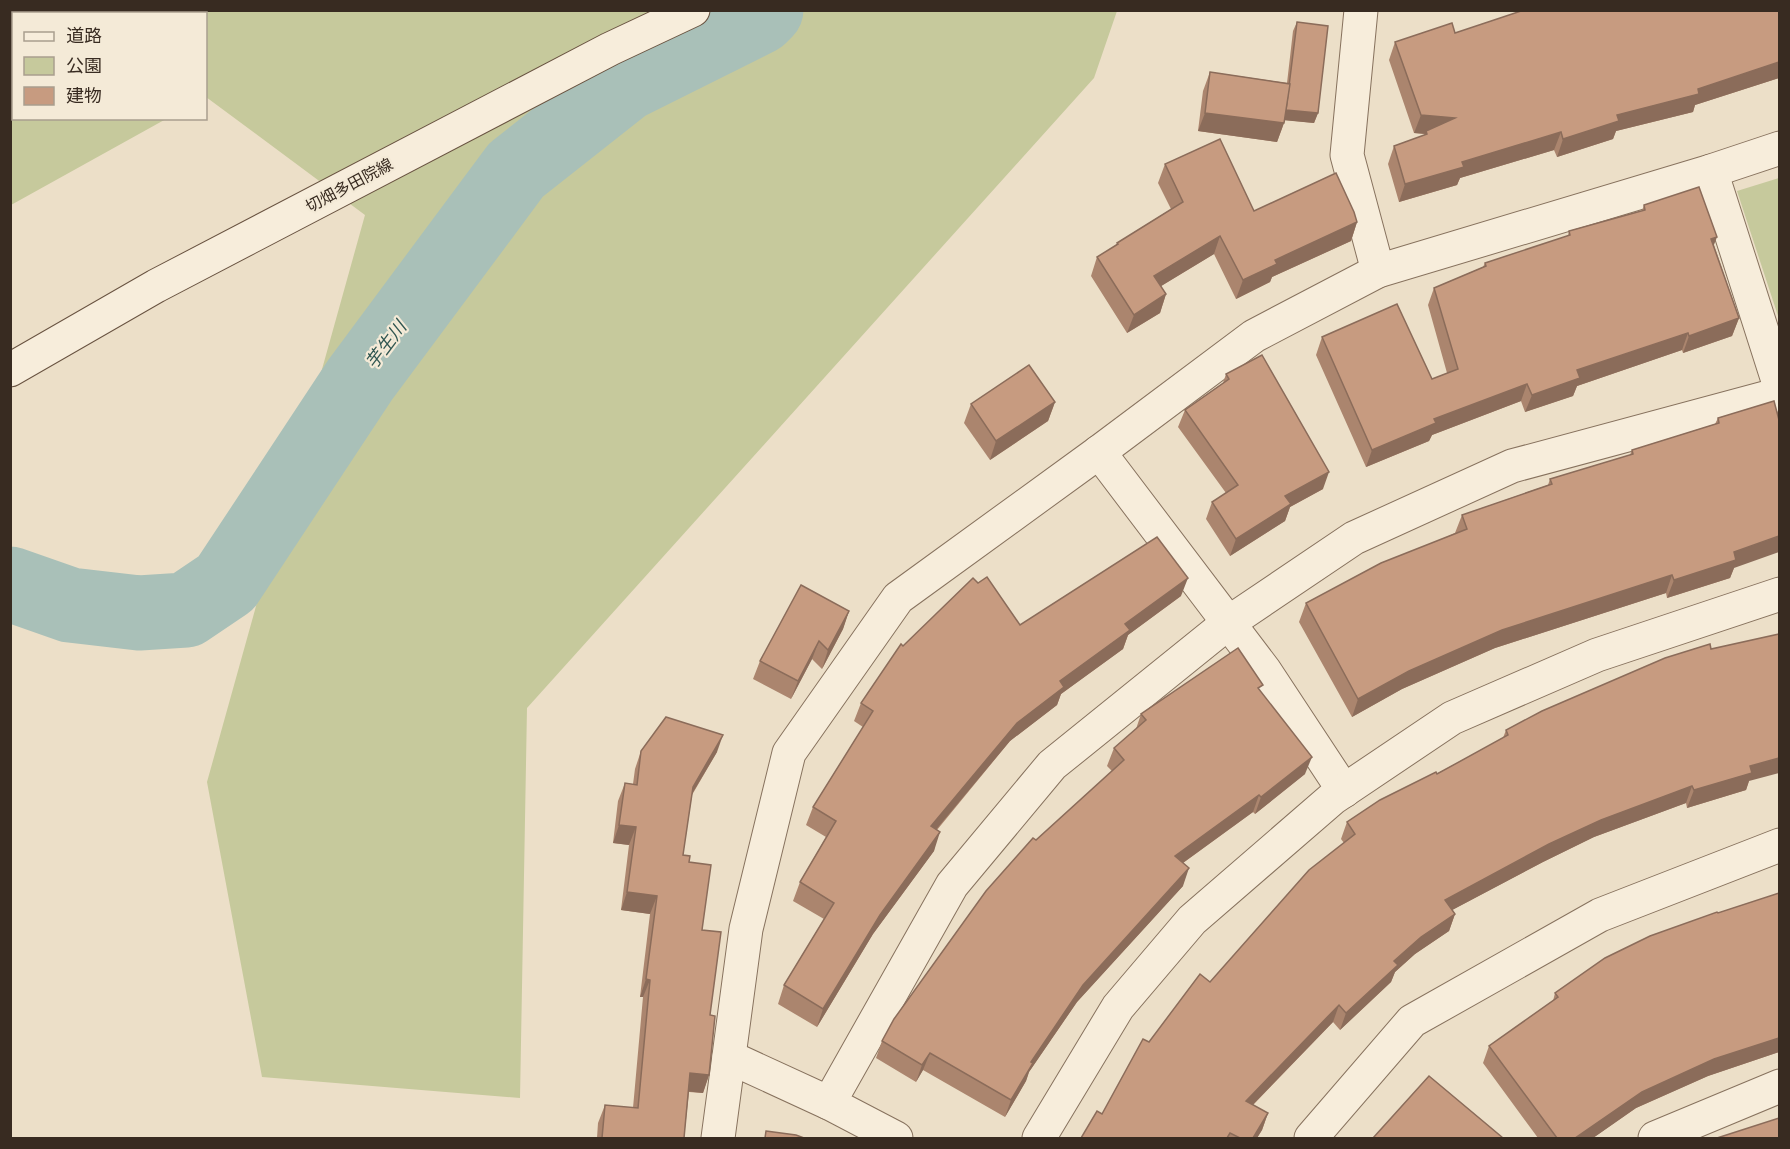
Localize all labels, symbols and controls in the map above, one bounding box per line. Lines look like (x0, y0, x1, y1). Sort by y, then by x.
legend (12, 12, 207, 120)
text: 道路 (66, 23, 102, 47)
text: 公園 (66, 53, 102, 77)
text: 建物 (66, 83, 102, 107)
street label: 切畑多田院線 (301, 153, 396, 216)
water label: 芋生川 (359, 314, 412, 373)

